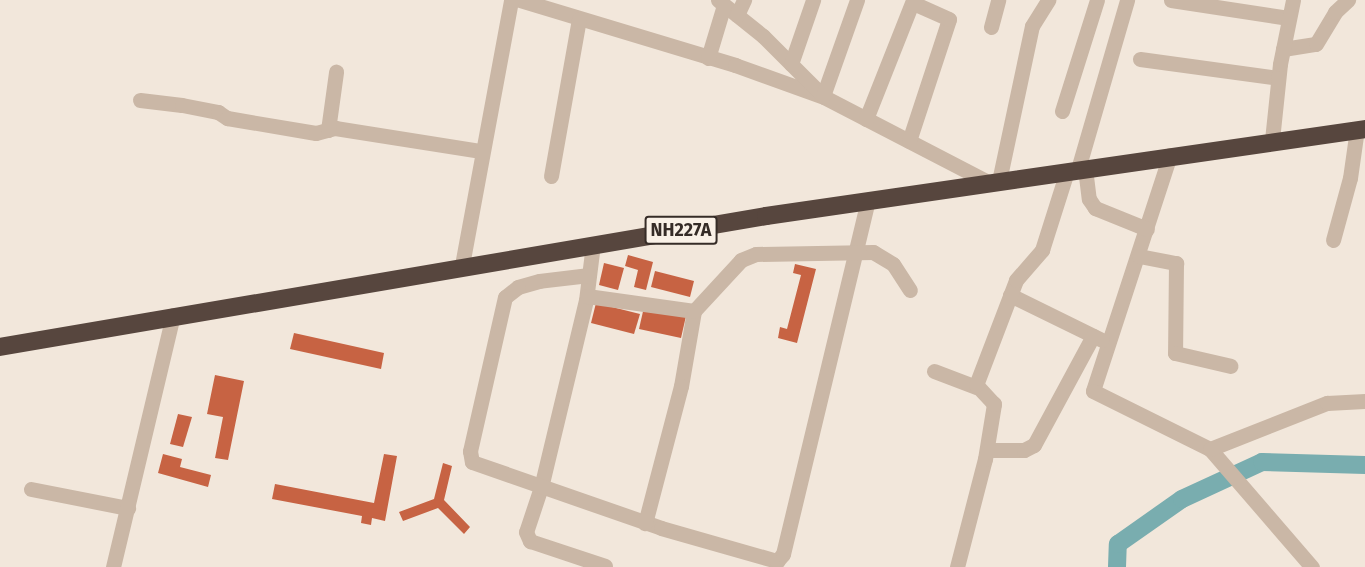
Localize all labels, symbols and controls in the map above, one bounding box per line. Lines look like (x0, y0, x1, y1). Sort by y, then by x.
road number: NH227A (644, 215, 718, 245)

